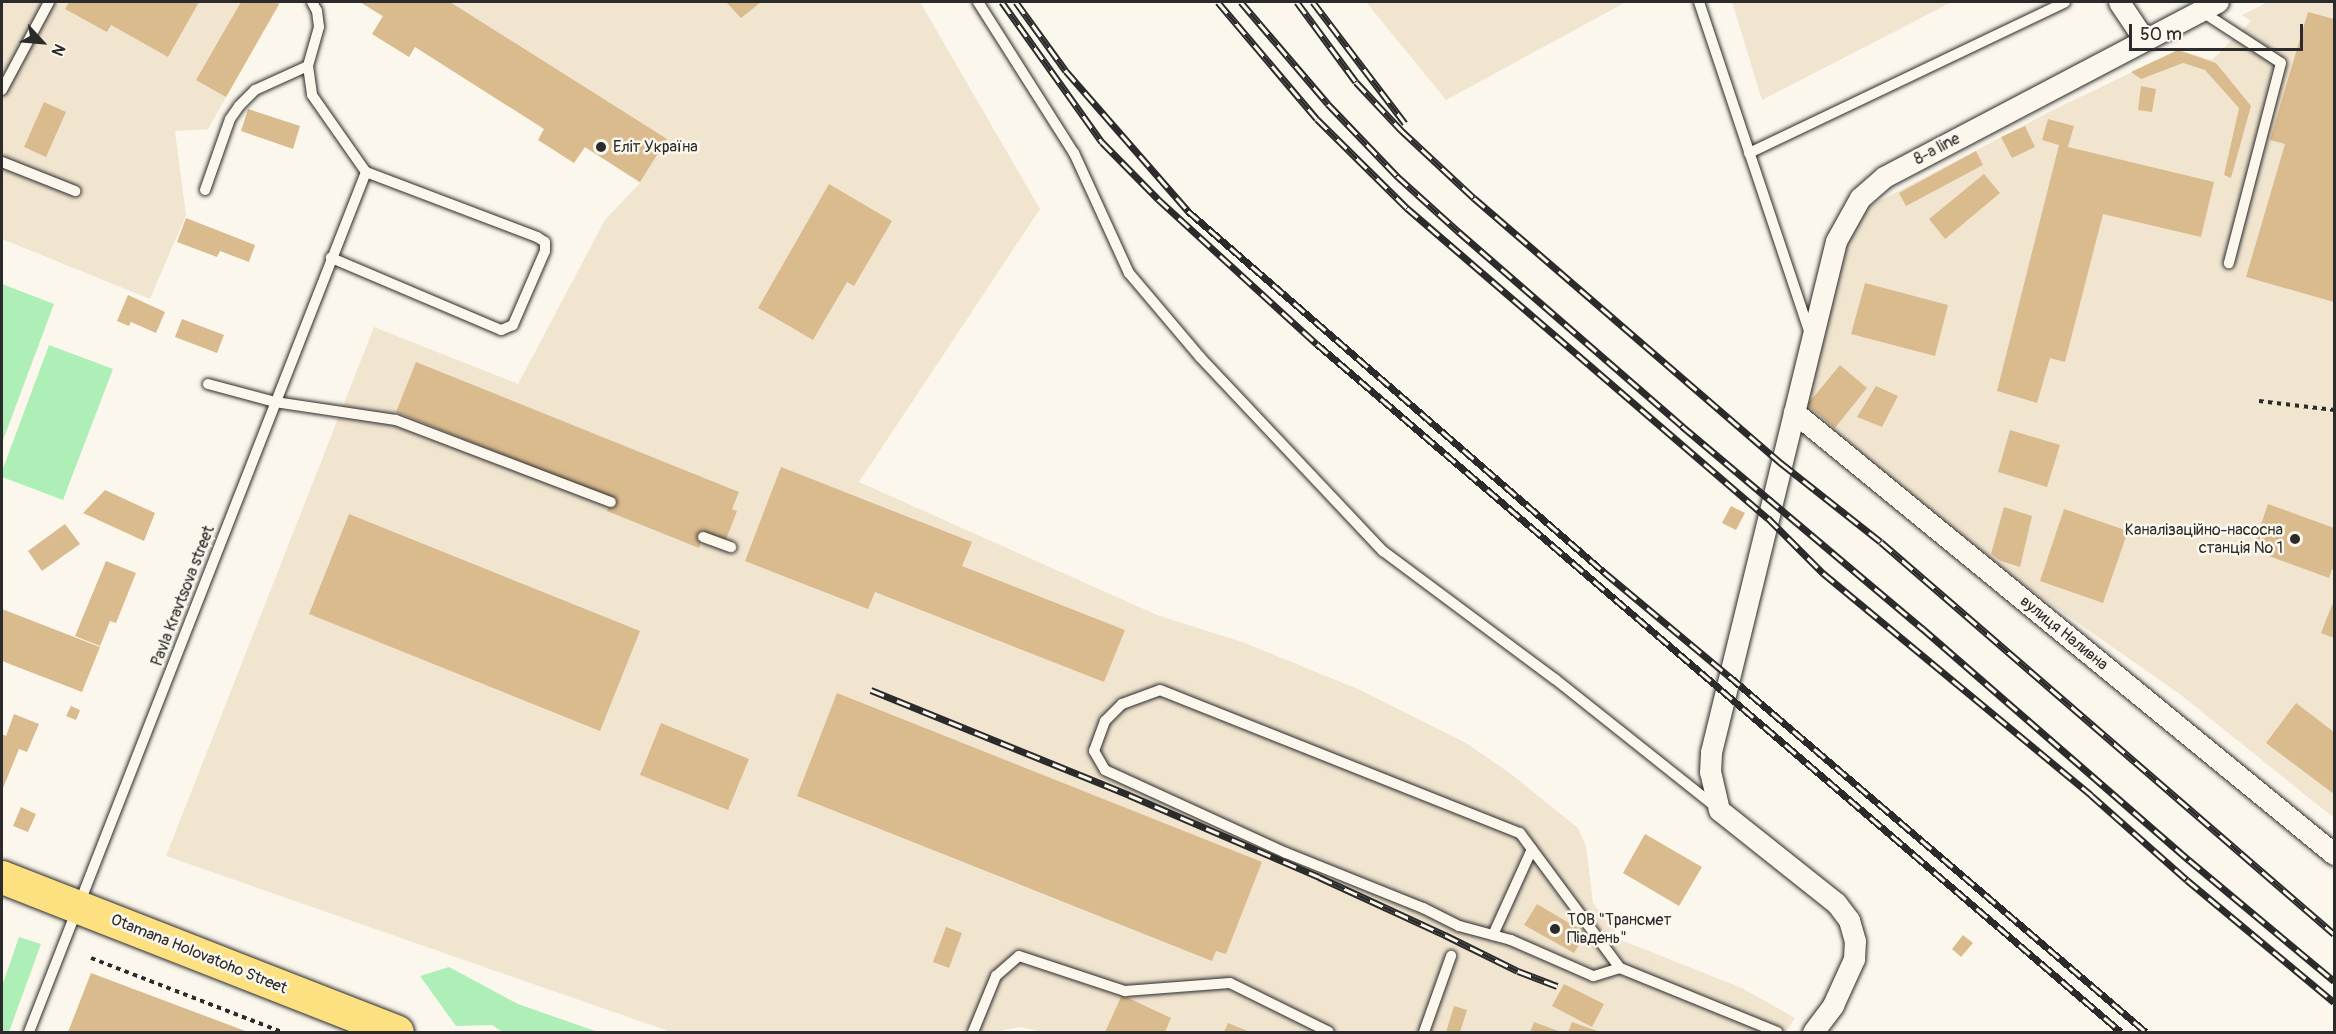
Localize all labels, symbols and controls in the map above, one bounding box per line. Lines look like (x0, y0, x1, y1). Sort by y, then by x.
north arrow (12, 12, 72, 72)
scale bar (2132, 12, 2306, 50)
text: 50 m (2140, 23, 2182, 46)
text: N (47, 41, 70, 59)
street label: 8-a line (1911, 129, 1963, 169)
place label: Еліт Україна (613, 137, 698, 157)
marker: Еліт Україна (594, 140, 608, 154)
place label: Каналізаційно-насосна станція № 1 (2125, 520, 2283, 558)
street label: Pavla Kravtsova street (147, 523, 219, 669)
marker: Каналізаційно-насосна станція № 1 (2288, 532, 2302, 546)
street label: вулиця Наливна (2016, 592, 2112, 674)
street label: Otamana Holovatoho Street (108, 910, 290, 998)
place label: ТОВ "Трансмет Південь" (1567, 910, 1671, 948)
marker: ТОВ "Трансмет Південь" (1548, 922, 1562, 936)

